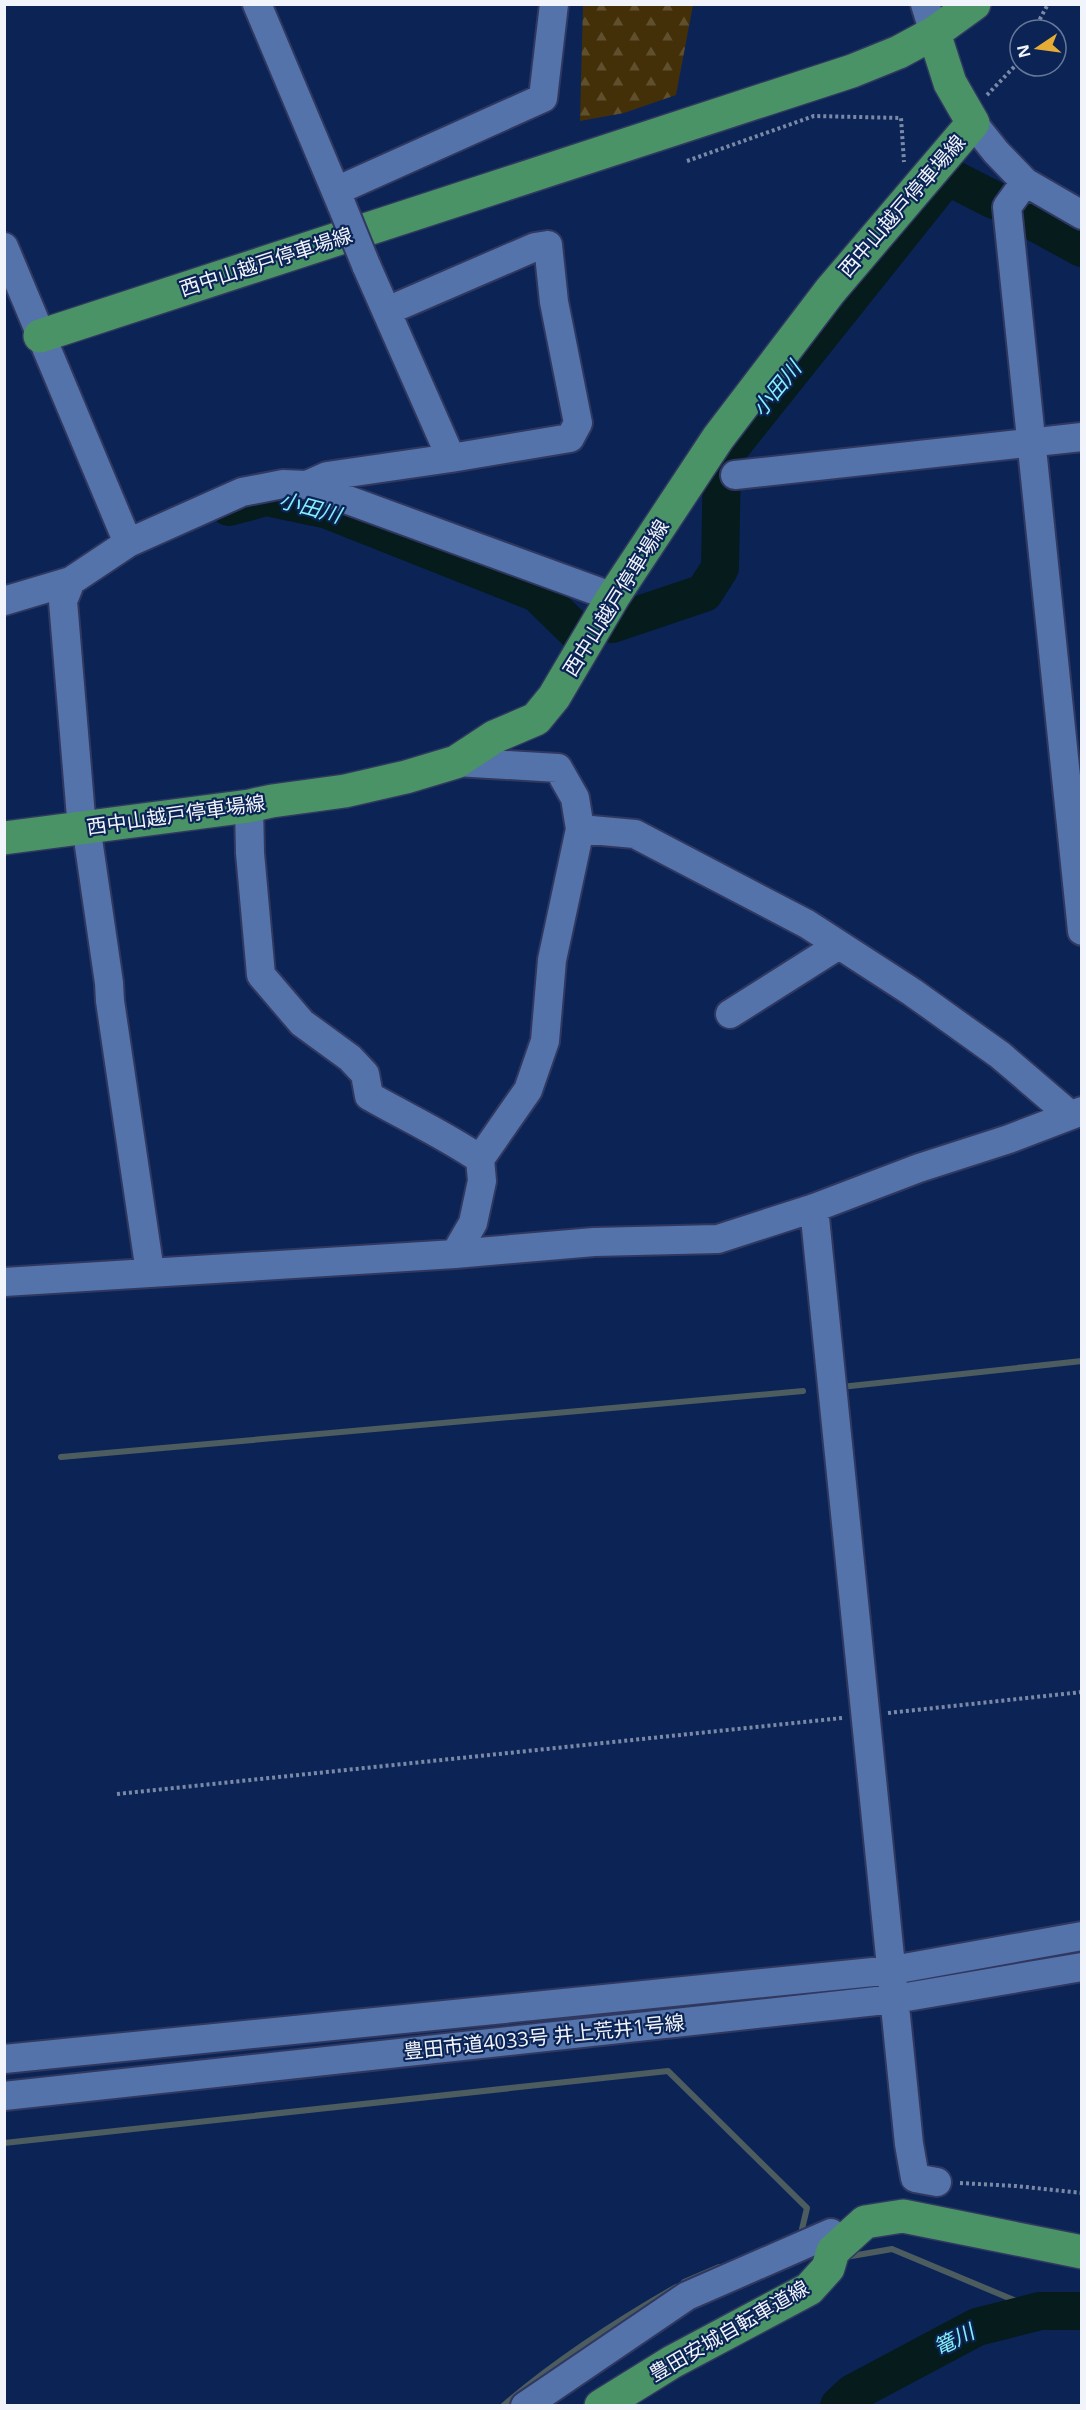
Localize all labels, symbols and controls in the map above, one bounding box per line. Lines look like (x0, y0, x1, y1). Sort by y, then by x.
north arrow (1008, 18, 1068, 78)
text: N (1011, 43, 1036, 60)
street label: 西中山越戸停車場線 (832, 129, 971, 282)
street label: 西中山越戸停車場線 (176, 221, 356, 302)
water label: 小田川 (746, 354, 808, 422)
water label: 小田川 (276, 485, 346, 529)
street label: 西中山越戸停車場線 (556, 514, 675, 681)
street label: 西中山越戸停車場線 (85, 789, 267, 840)
street label: 豊田市道4033号 井上荒井1号線 (402, 2008, 686, 2065)
street label: 豊田安城自転車道線 (644, 2274, 813, 2387)
water label: 篭川 (928, 2316, 980, 2361)

